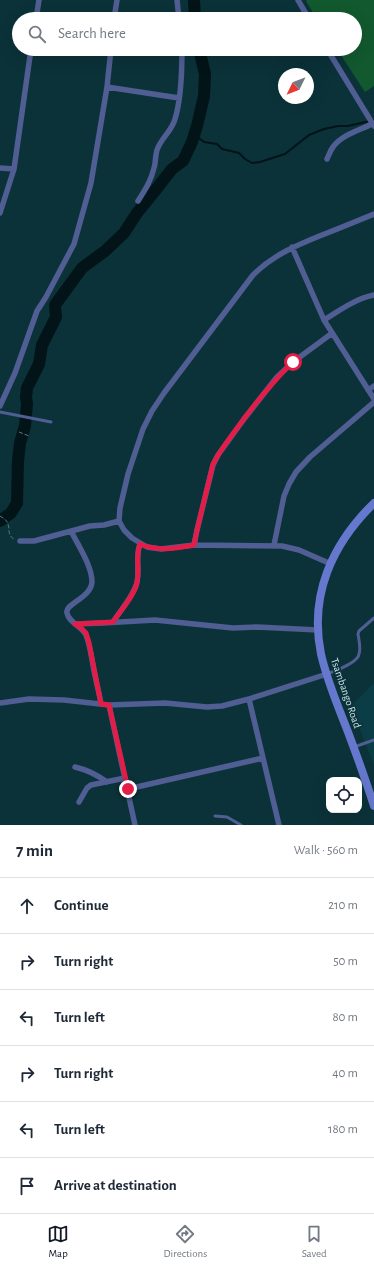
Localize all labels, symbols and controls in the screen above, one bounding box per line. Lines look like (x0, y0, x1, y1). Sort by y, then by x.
search box (12, 12, 362, 56)
icon: search (26, 23, 48, 45)
text: Search here (58, 26, 126, 41)
north arrow (278, 68, 314, 104)
route start (284, 353, 302, 371)
street label: Tsambango Road (329, 657, 363, 730)
map controls (326, 777, 362, 813)
button: locate (326, 777, 362, 813)
route end (119, 780, 137, 798)
text: 7 min (16, 842, 53, 859)
text: Walk · 560 m (294, 844, 358, 857)
icon: ahead (16, 895, 38, 917)
text: Continue (54, 898, 109, 913)
text: 210 m (328, 899, 358, 912)
icon: right (16, 951, 38, 973)
text: Turn right (54, 954, 113, 969)
text: 50 m (333, 955, 358, 968)
icon: left (16, 1007, 38, 1029)
text: Turn left (54, 1010, 105, 1025)
text: 80 m (332, 1011, 358, 1024)
icon: right (16, 1063, 38, 1085)
text: Turn right (54, 1066, 113, 1081)
text: 40 m (332, 1067, 358, 1080)
icon: left (16, 1119, 38, 1141)
text: Turn left (54, 1122, 105, 1137)
text: 180 m (328, 1123, 358, 1136)
icon: arrive (16, 1175, 38, 1197)
text: Arrive at destination (54, 1178, 177, 1193)
tab: Map (47, 1223, 69, 1260)
tab: Directions (163, 1223, 207, 1260)
tab: Saved (302, 1223, 327, 1260)

